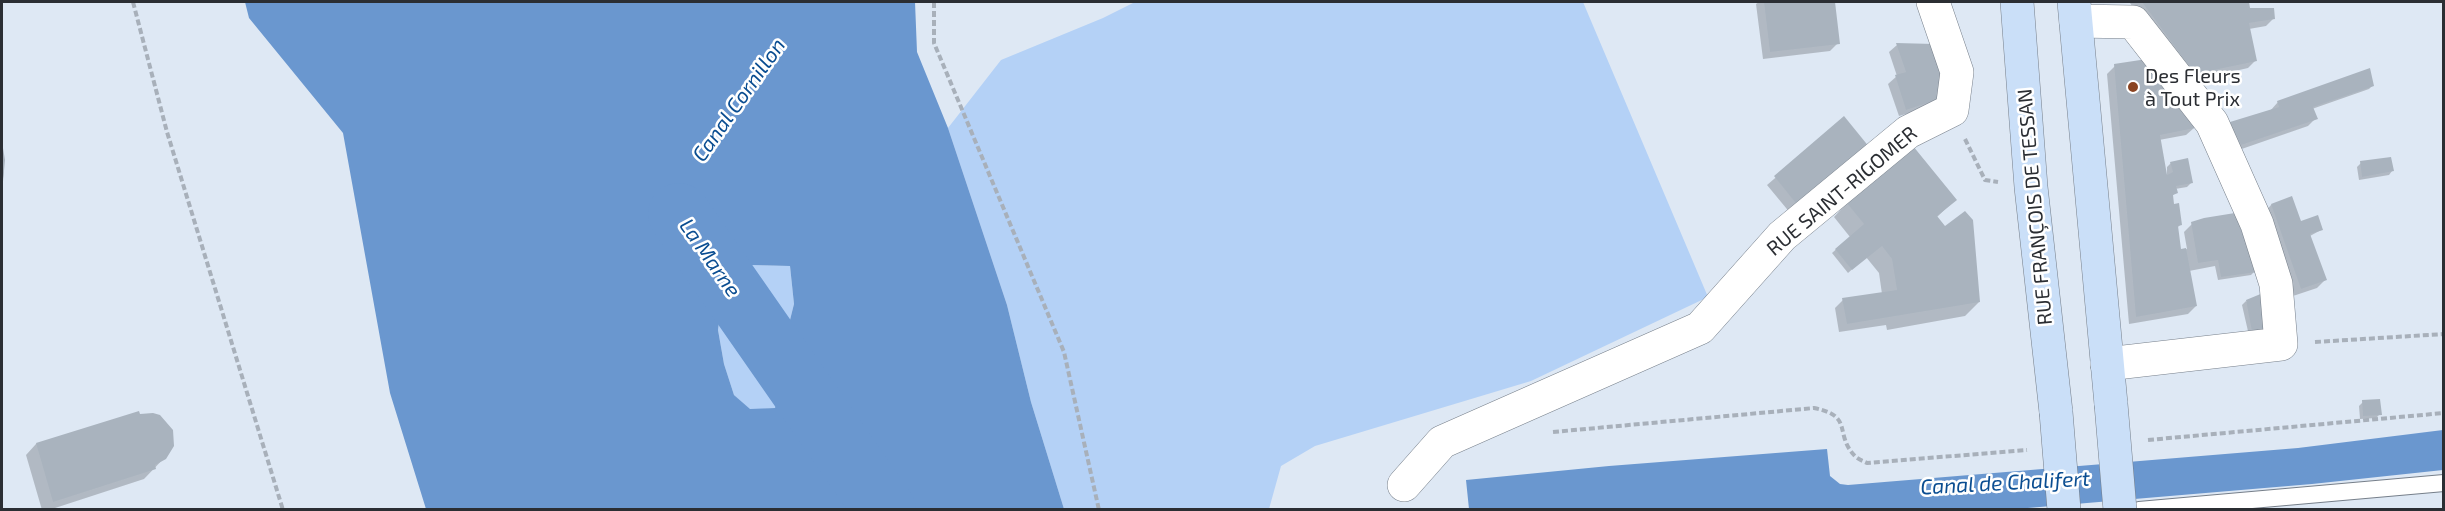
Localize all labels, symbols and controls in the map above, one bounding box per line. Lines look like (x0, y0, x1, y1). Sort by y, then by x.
water label: Canal Cornillon (687, 34, 791, 166)
place label: Des Fleurs à Tout Prix (2145, 64, 2241, 111)
marker: Des Fleurs à Tout Prix (2126, 80, 2140, 94)
street label: RUE FRANÇOIS DE TESSAN (2013, 88, 2057, 326)
street label: RUE SAINT-RIGOMER (1762, 121, 1922, 261)
water label: La Marne (674, 214, 746, 302)
water label: Canal de Chalifert (1920, 466, 2090, 500)

